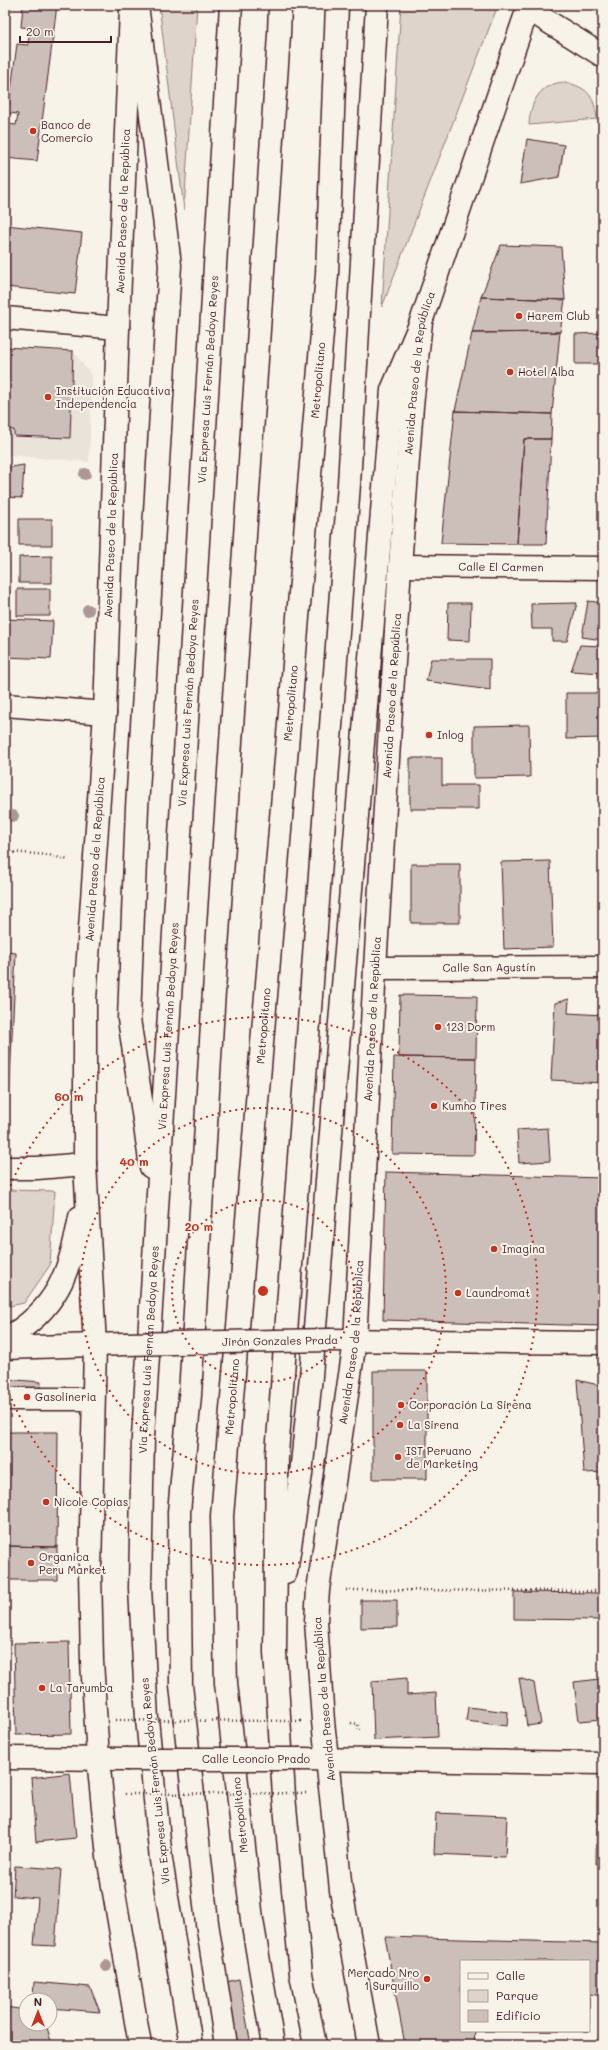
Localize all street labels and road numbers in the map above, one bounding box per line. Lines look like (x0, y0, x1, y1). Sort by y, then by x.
street label: Avenida Paseo de la República (112, 128, 133, 294)
street label: Vía Expresa Luis Fernán Bedoya Reyes (194, 275, 221, 484)
street label: Avenida Paseo de la República (400, 289, 438, 455)
street label: Metropolitano (307, 341, 328, 419)
street label: Avenida Paseo de la República (100, 452, 121, 618)
street label: Calle El Carmen (458, 559, 544, 574)
street label: Vía Expresa Luis Fernán Bedoya Reyes (174, 598, 201, 807)
street label: Avenida Paseo de la República (379, 612, 404, 779)
street label: Metropolitano (280, 664, 301, 742)
street label: Avenida Paseo de la República (81, 776, 108, 942)
street label: Vía Expresa Luis Fernán Bedoya Reyes (154, 922, 182, 1130)
street label: Avenida Paseo de la República (360, 936, 384, 1102)
street label: Calle San Agustín (442, 959, 536, 975)
street label: Metropolitano (252, 987, 274, 1065)
street label: Vía Expresa Luis Fernán Bedoya Reyes (135, 1245, 162, 1453)
street label: Avenida Paseo de la República (335, 1259, 366, 1425)
street label: Jirón Gonzales Prada (222, 1332, 338, 1349)
street label: Metropolitano (221, 1357, 242, 1435)
street label: Avenida Paseo de la República (309, 1616, 338, 1782)
street label: Vía Expresa Luis Fernán Bedoya Reyes (136, 1677, 173, 1885)
street label: Calle Leoncio Prado (202, 1751, 311, 1766)
street label: Metropolitano (228, 1776, 251, 1854)

